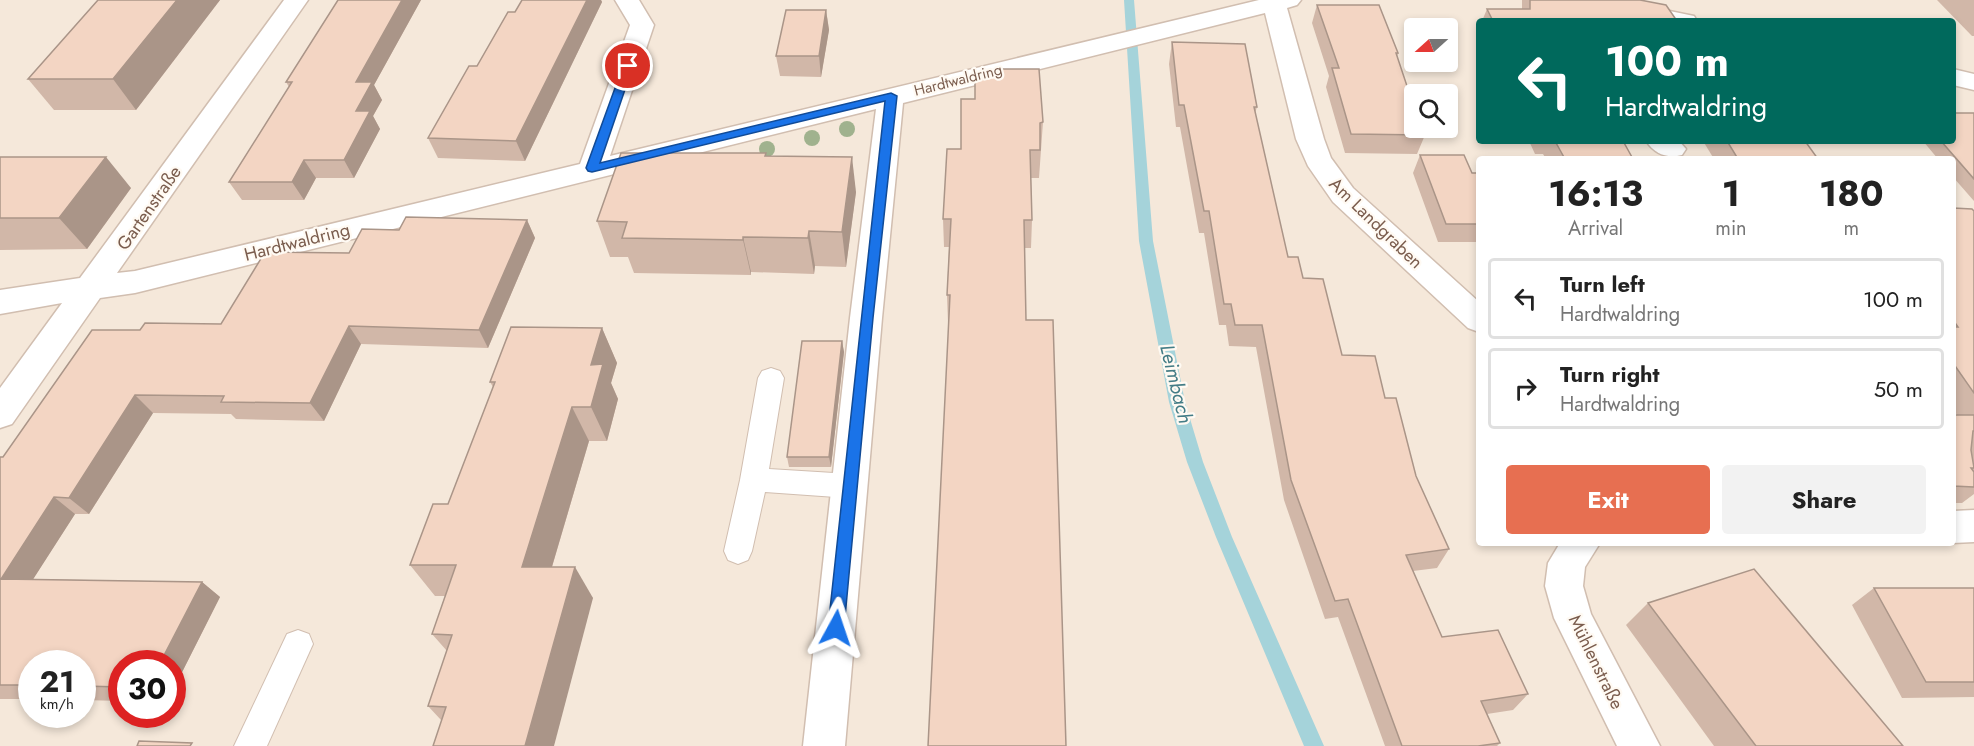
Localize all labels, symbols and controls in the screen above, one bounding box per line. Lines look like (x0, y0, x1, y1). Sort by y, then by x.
north arrow (1404, 18, 1458, 72)
map controls (1404, 18, 1458, 138)
text: 100 m (1605, 31, 1729, 92)
pin (602, 40, 653, 91)
icon: left (1506, 42, 1584, 120)
icon: arrive (611, 49, 644, 82)
street label: Hardtwaldring (912, 58, 1004, 102)
button: search (1404, 84, 1458, 138)
text: Hardtwaldring (1605, 87, 1767, 126)
street label: Gartenstraße (110, 161, 188, 255)
text: 16:13 (1548, 167, 1643, 219)
text: 1 (1722, 167, 1740, 219)
text: 180 (1819, 167, 1884, 219)
street label: Am Landgraben (1323, 171, 1429, 275)
text: Arrival (1568, 214, 1623, 243)
text: min (1715, 214, 1747, 243)
text: m (1844, 214, 1859, 243)
street label: Hardtwaldring (241, 216, 353, 268)
text: Turn left (1560, 268, 1645, 300)
icon: left (1509, 282, 1542, 315)
text: 100 m (1863, 283, 1923, 315)
text: Hardtwaldring (1560, 300, 1680, 329)
water label: Leimbach (1152, 341, 1200, 427)
text: Turn right (1560, 358, 1660, 390)
icon: right (1509, 372, 1542, 405)
text: 50 m (1874, 373, 1923, 405)
text: Hardtwaldring (1560, 390, 1680, 419)
button: Exit (1506, 465, 1710, 534)
button: Share (1722, 465, 1926, 534)
position arrow (804, 596, 868, 660)
street label: Mühlenstraße (1562, 610, 1630, 714)
speed limit sign: 30 (108, 650, 186, 728)
text: 21 (40, 660, 74, 703)
text: km/h (40, 693, 74, 715)

